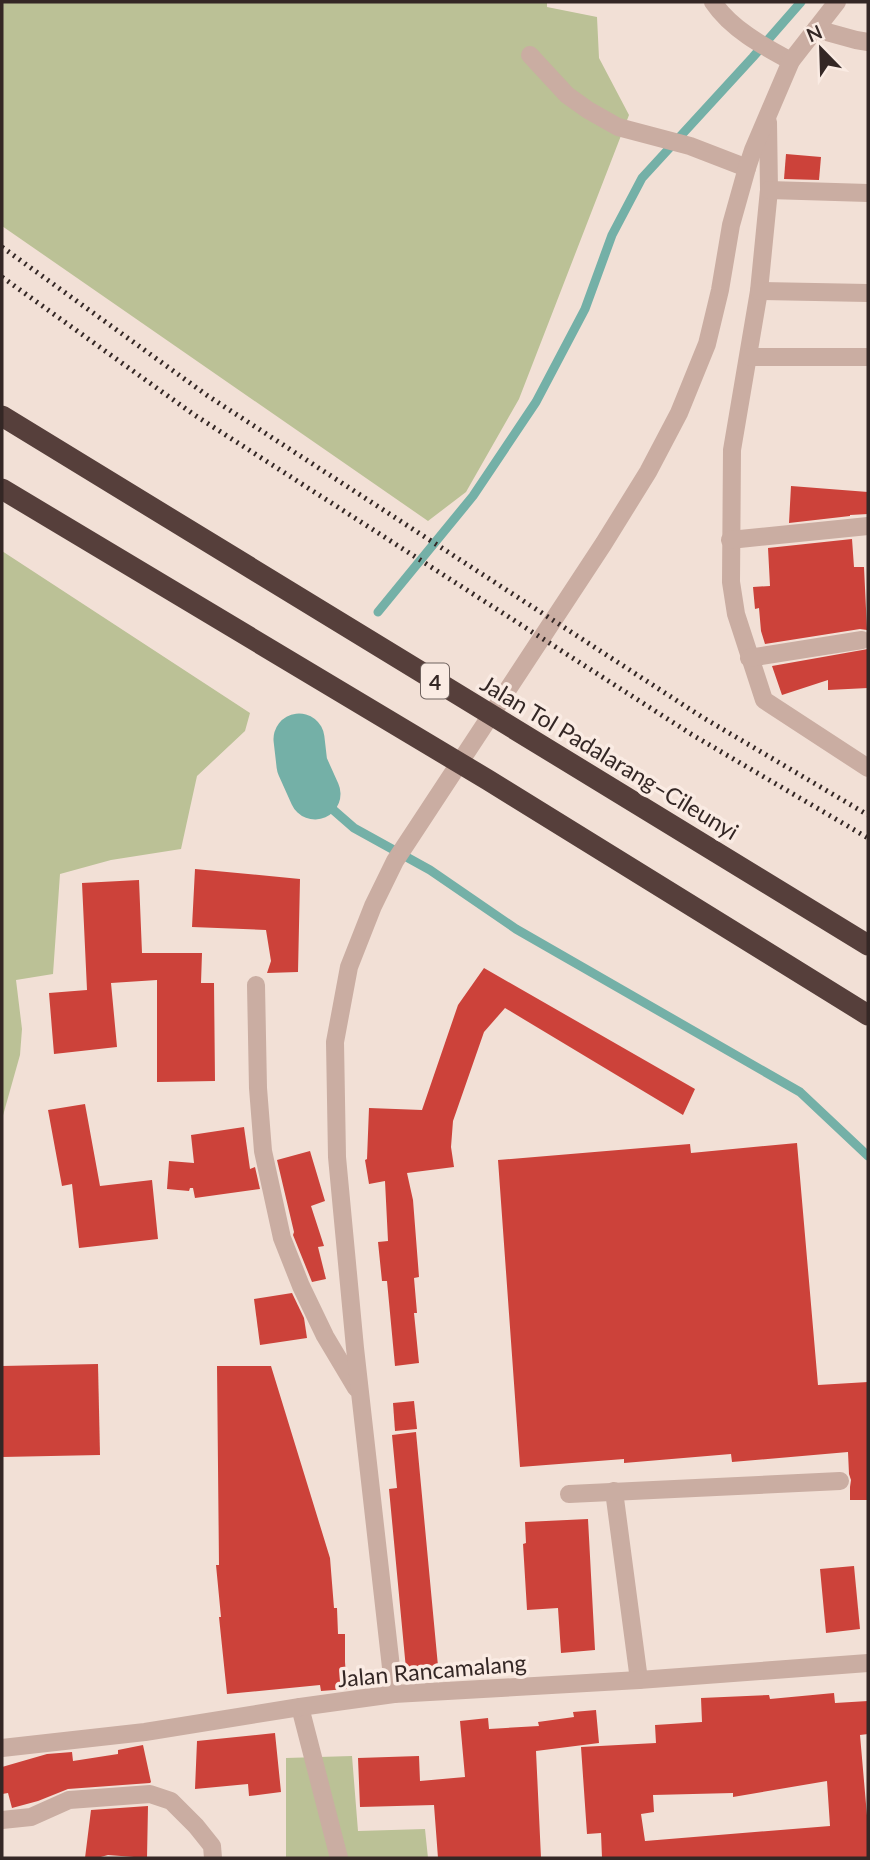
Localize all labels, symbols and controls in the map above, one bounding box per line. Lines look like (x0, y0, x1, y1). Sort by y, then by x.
north arrow (786, 14, 856, 84)
text: N (803, 19, 825, 46)
road number: 4 (421, 664, 449, 698)
street label: Jalan Tol Padalarang–Cileunyi (476, 669, 744, 845)
street label: Jalan Rancamalang (337, 1648, 527, 1692)

